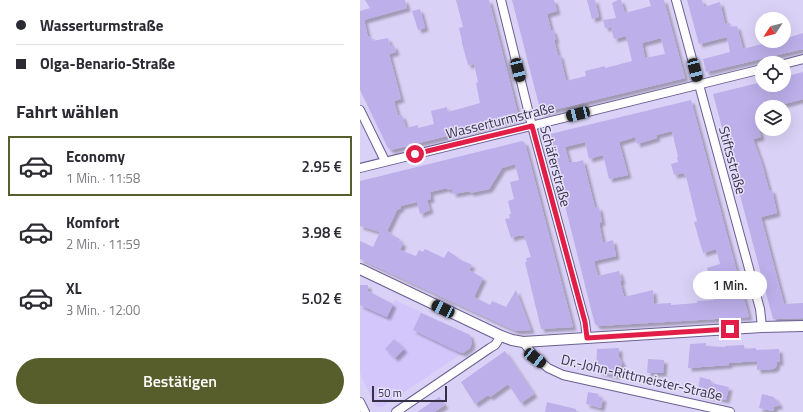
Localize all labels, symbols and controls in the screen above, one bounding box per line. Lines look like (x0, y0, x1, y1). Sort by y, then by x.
north arrow (755, 12, 791, 48)
map controls (755, 12, 791, 136)
text: Wasserturmstraße (40, 14, 163, 37)
text: Olga-Benario-Straße (40, 52, 175, 75)
button: locate (755, 56, 791, 92)
car (509, 57, 527, 83)
car (686, 57, 704, 83)
street label: Wasserturmstraße (443, 96, 557, 144)
text: Fahrt wählen (16, 98, 119, 125)
button: layers (755, 100, 791, 136)
car (565, 105, 591, 123)
street label: Schäferstraße (535, 123, 577, 209)
street label: Stiftsstraße (714, 124, 752, 196)
text: Economy (66, 145, 125, 168)
route start (406, 145, 424, 163)
icon: car (18, 148, 54, 184)
text: 2.95 € (302, 155, 342, 178)
text: 1 Min. · 11:58 (66, 168, 140, 188)
text: Komfort (66, 211, 120, 234)
icon: car (18, 214, 54, 250)
text: 3.98 € (302, 221, 342, 244)
text: 2 Min. · 11:59 (66, 234, 140, 254)
callout: 1 Min. (693, 271, 767, 299)
text: 1 Min. (713, 275, 747, 295)
text: XL (66, 277, 82, 300)
icon: car (18, 280, 54, 316)
text: 5.02 € (302, 287, 342, 310)
car (430, 298, 456, 320)
text: 3 Min. · 12:00 (66, 300, 140, 320)
route end (721, 320, 739, 338)
car (522, 346, 548, 370)
street label: Dr.-John-Rittmeister-Straße (559, 348, 725, 406)
button: Bestätigen (16, 358, 344, 404)
scale bar (372, 384, 447, 403)
text: 50 m (378, 385, 402, 401)

